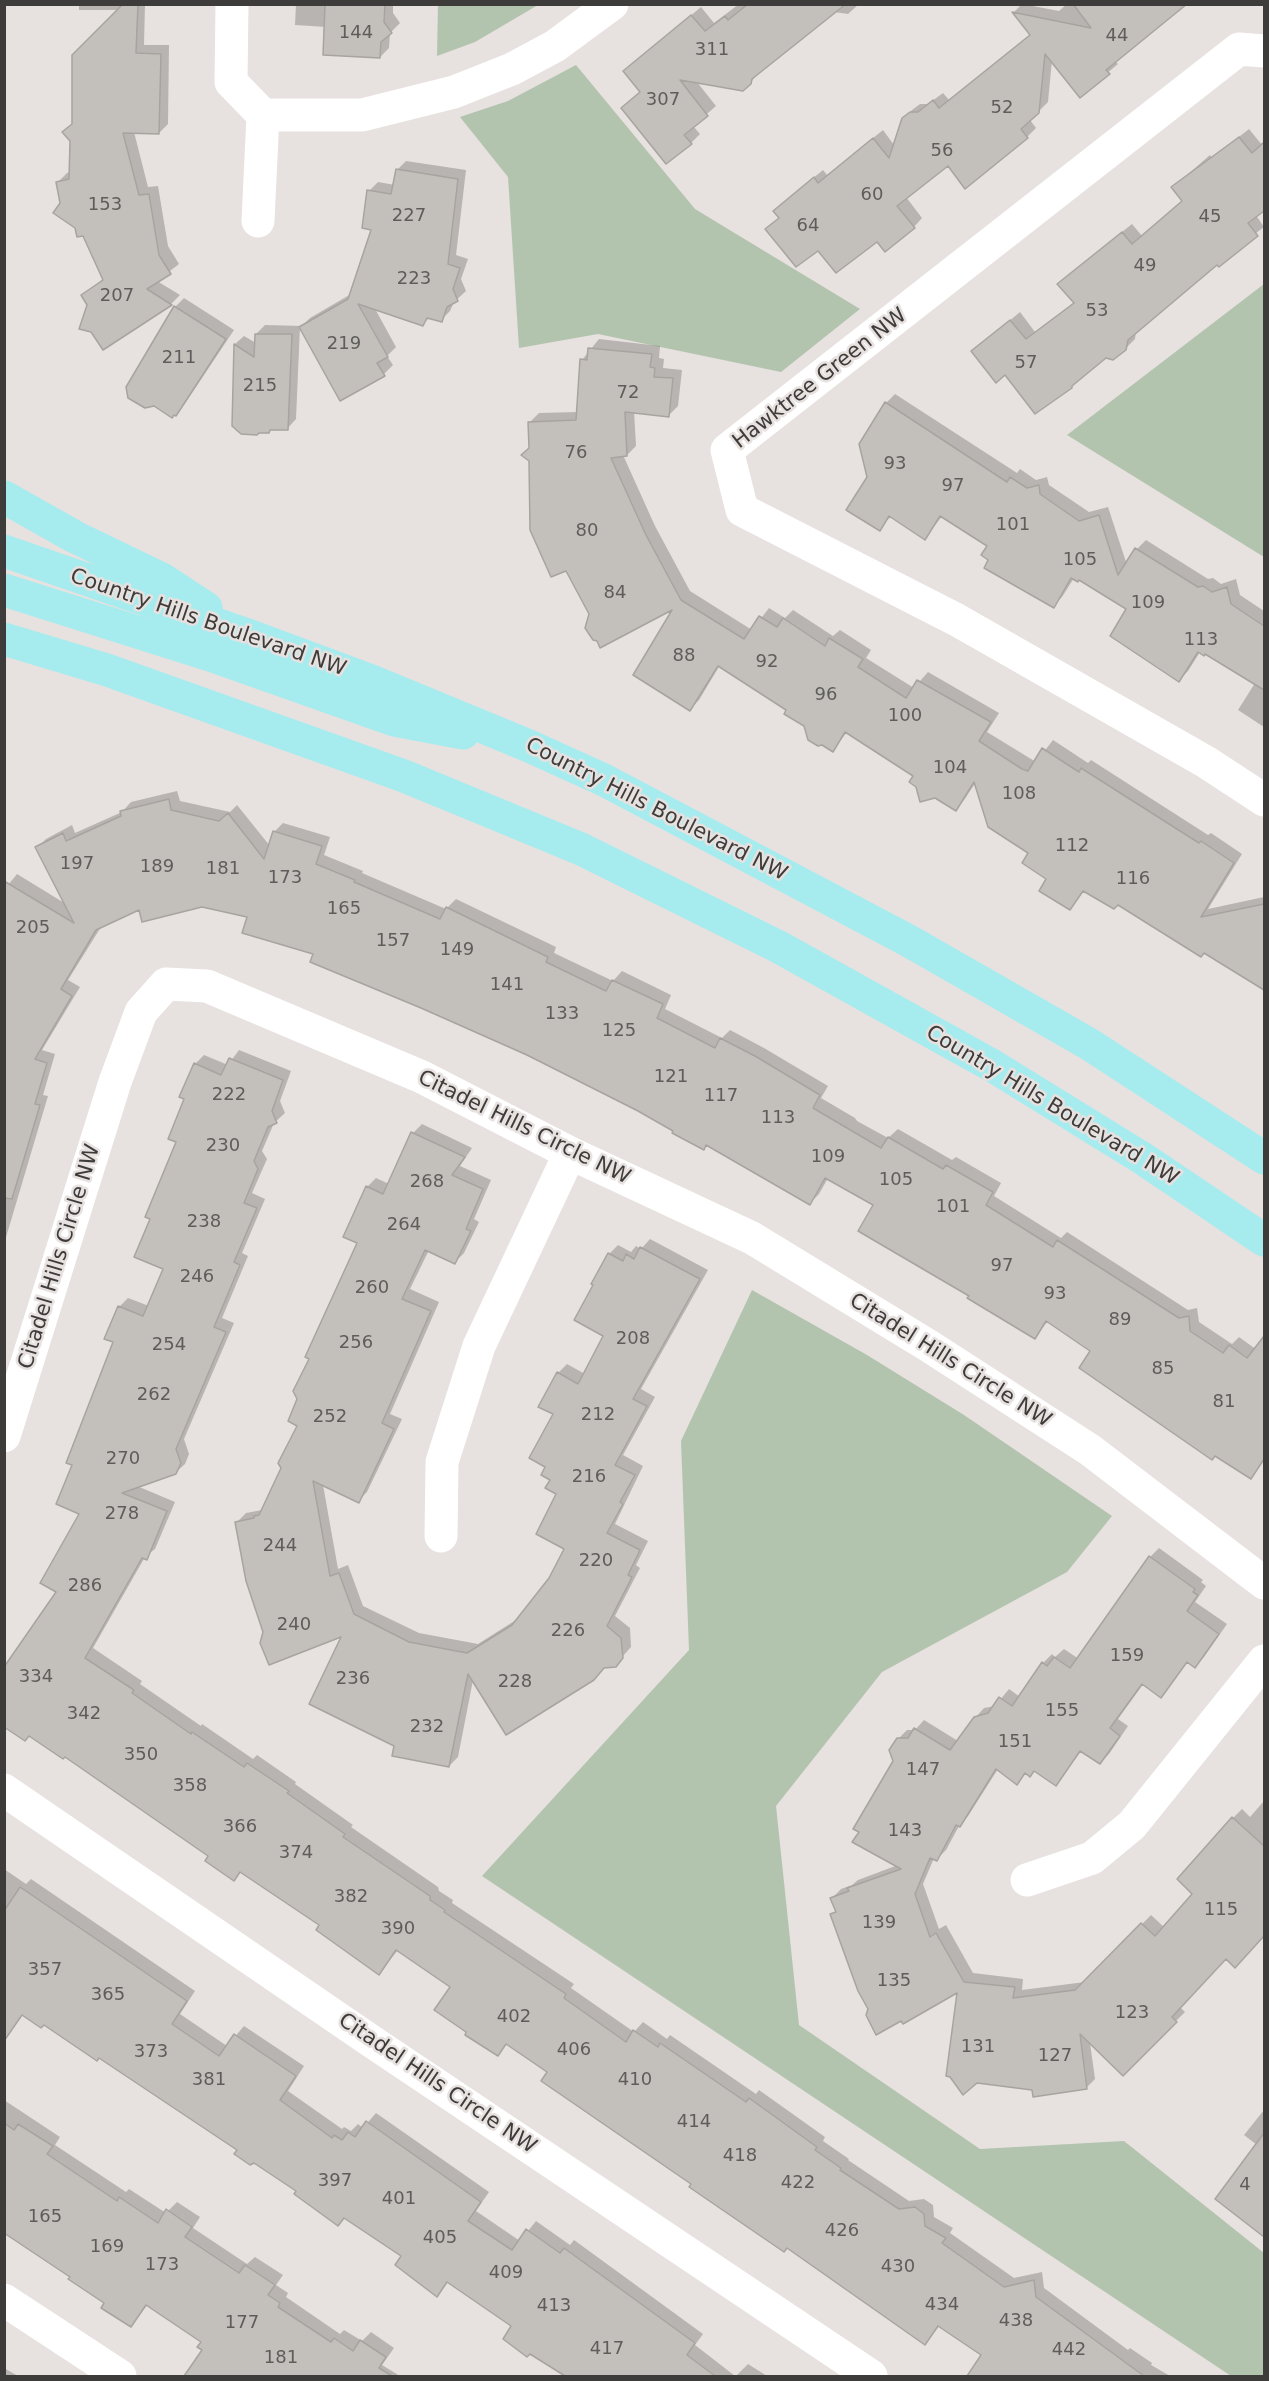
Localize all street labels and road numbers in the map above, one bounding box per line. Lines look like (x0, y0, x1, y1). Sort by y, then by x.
street label: Hawktree Green NW (728, 303, 912, 455)
street label: Country Hills Boulevard NW (67, 564, 349, 682)
street label: Country Hills Boulevard NW (521, 733, 791, 887)
street label: Country Hills Boulevard NW (921, 1020, 1183, 1192)
street label: Citadel Hills Circle NW (414, 1066, 634, 1190)
street label: Citadel Hills Circle NW (14, 1142, 106, 1372)
street label: Citadel Hills Circle NW (844, 1288, 1056, 1434)
street label: Citadel Hills Circle NW (333, 2008, 541, 2160)

